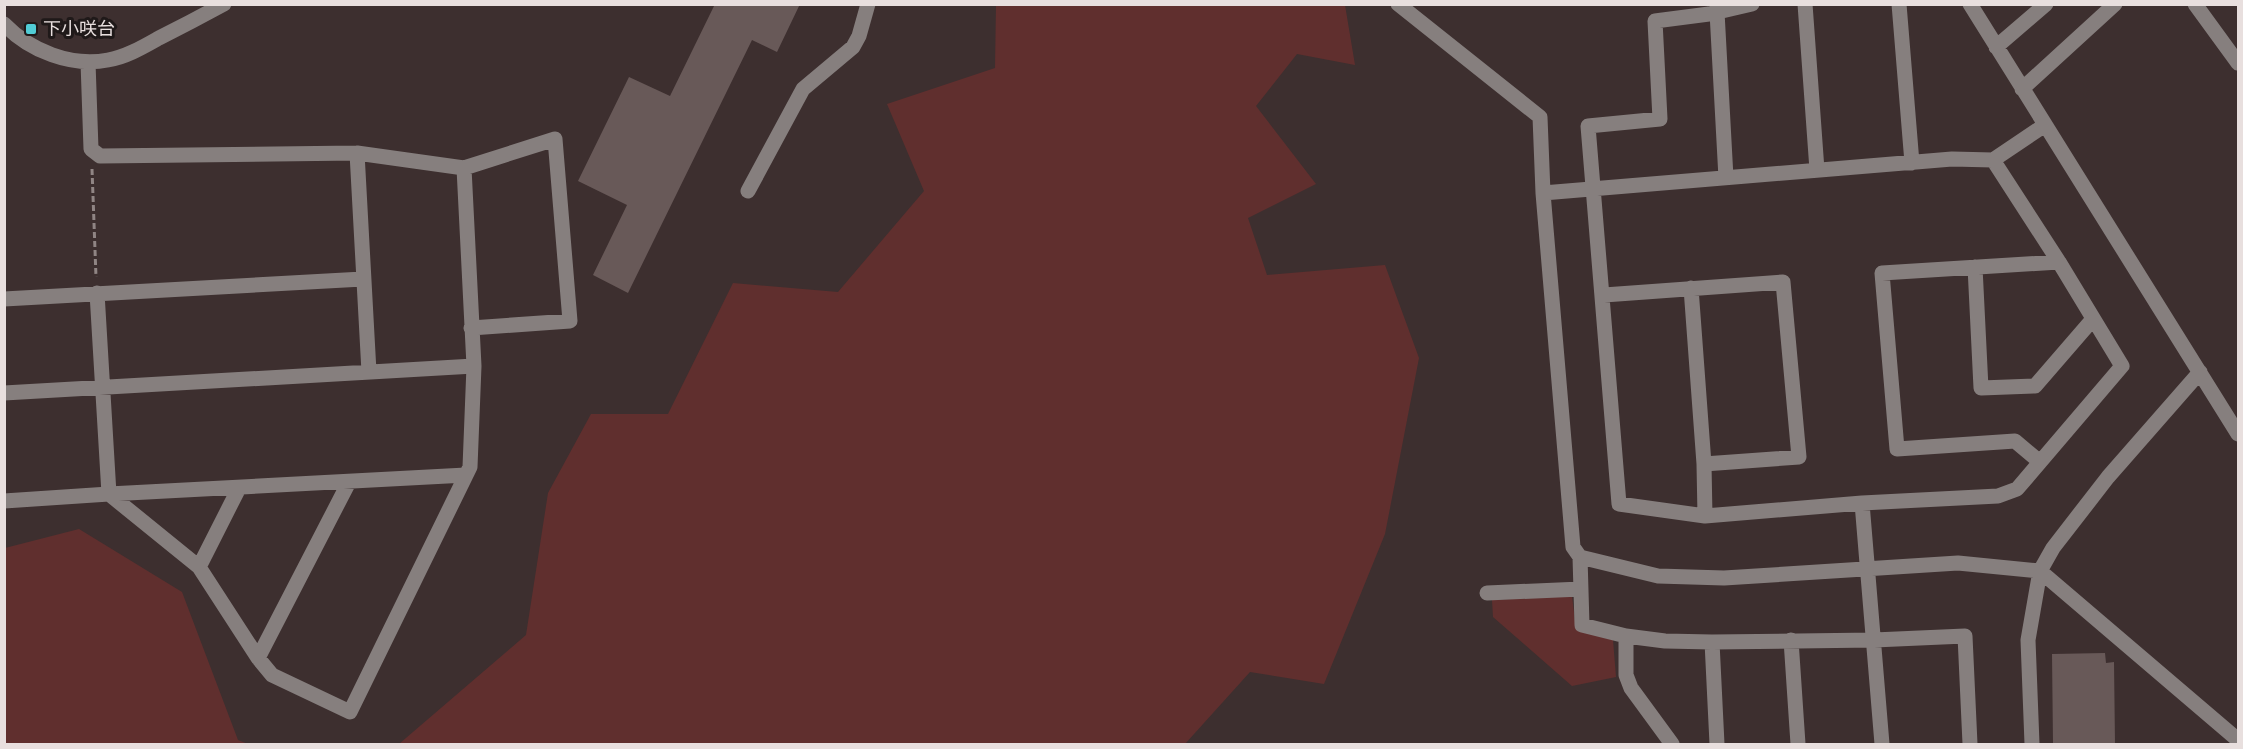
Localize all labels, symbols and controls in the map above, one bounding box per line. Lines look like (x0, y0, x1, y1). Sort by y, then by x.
place label: 下小咲台 (43, 17, 115, 41)
marker: 下小咲台 (24, 22, 38, 36)

